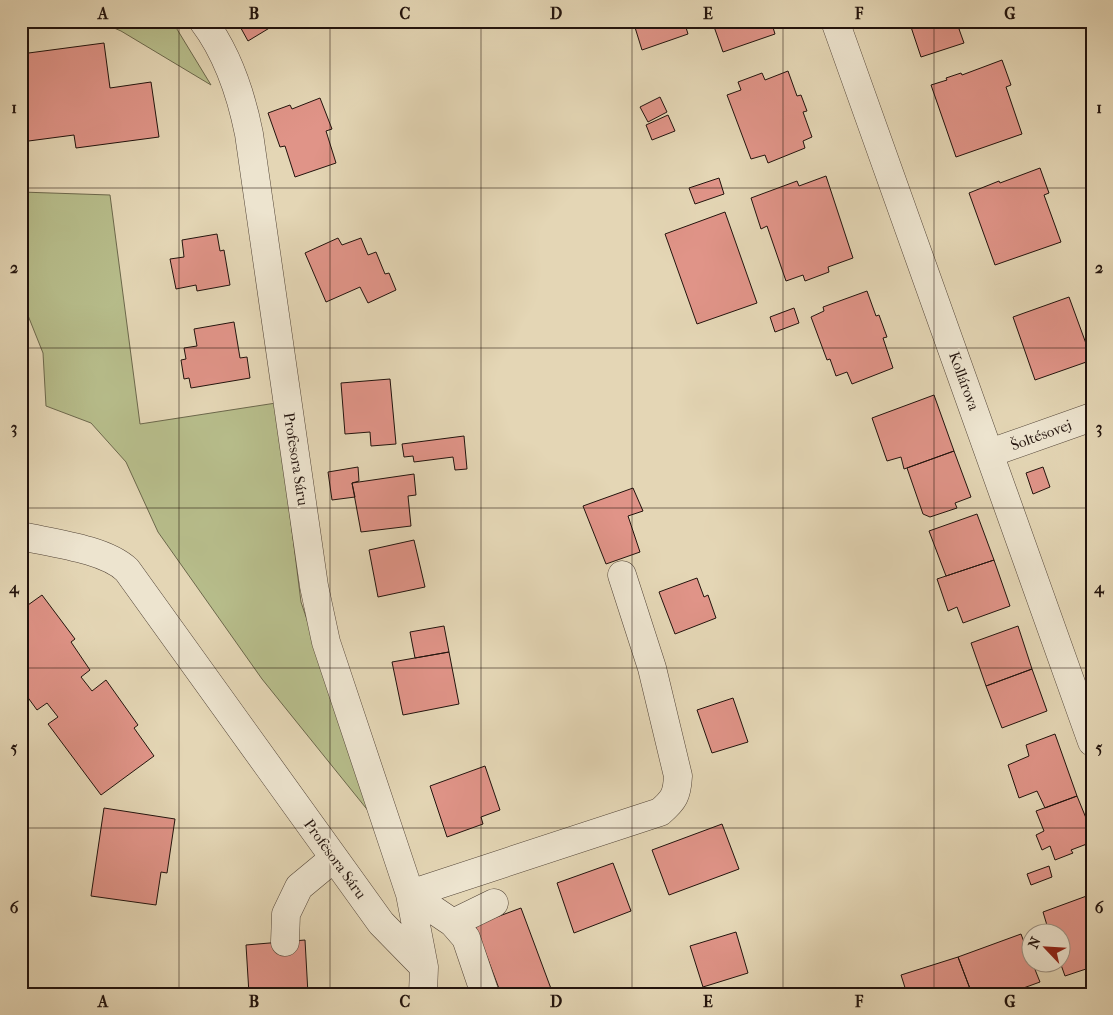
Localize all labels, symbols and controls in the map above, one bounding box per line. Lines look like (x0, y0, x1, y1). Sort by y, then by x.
text: A (97, 4, 109, 23)
text: B (249, 4, 259, 23)
text: C (400, 4, 411, 23)
text: D (550, 4, 562, 23)
text: E (703, 4, 713, 23)
text: F (854, 4, 864, 23)
text: G (1004, 4, 1016, 23)
text: 1 (11, 98, 17, 117)
text: 1 (1096, 98, 1102, 117)
text: 2 (10, 258, 18, 277)
text: 2 (1095, 258, 1103, 277)
street label: Kollárova (945, 349, 983, 414)
street label: Profesora Sáru (280, 411, 312, 507)
street label: Šoltésovej (1008, 416, 1074, 454)
text: 3 (11, 418, 17, 438)
text: 3 (1096, 418, 1102, 438)
text: 4 (8, 578, 20, 598)
text: 4 (1093, 578, 1105, 598)
text: 5 (11, 738, 18, 757)
text: 5 (1096, 738, 1103, 757)
street label: Profesora Sáru (300, 816, 370, 903)
text: 6 (10, 898, 19, 917)
text: 6 (1095, 898, 1104, 917)
north arrow (1020, 922, 1070, 972)
text: N (1025, 934, 1045, 951)
text: A (97, 992, 109, 1011)
text: B (249, 992, 259, 1011)
text: C (400, 992, 411, 1011)
text: D (550, 992, 562, 1011)
text: E (703, 992, 713, 1011)
text: F (854, 992, 864, 1011)
text: G (1004, 992, 1016, 1011)

